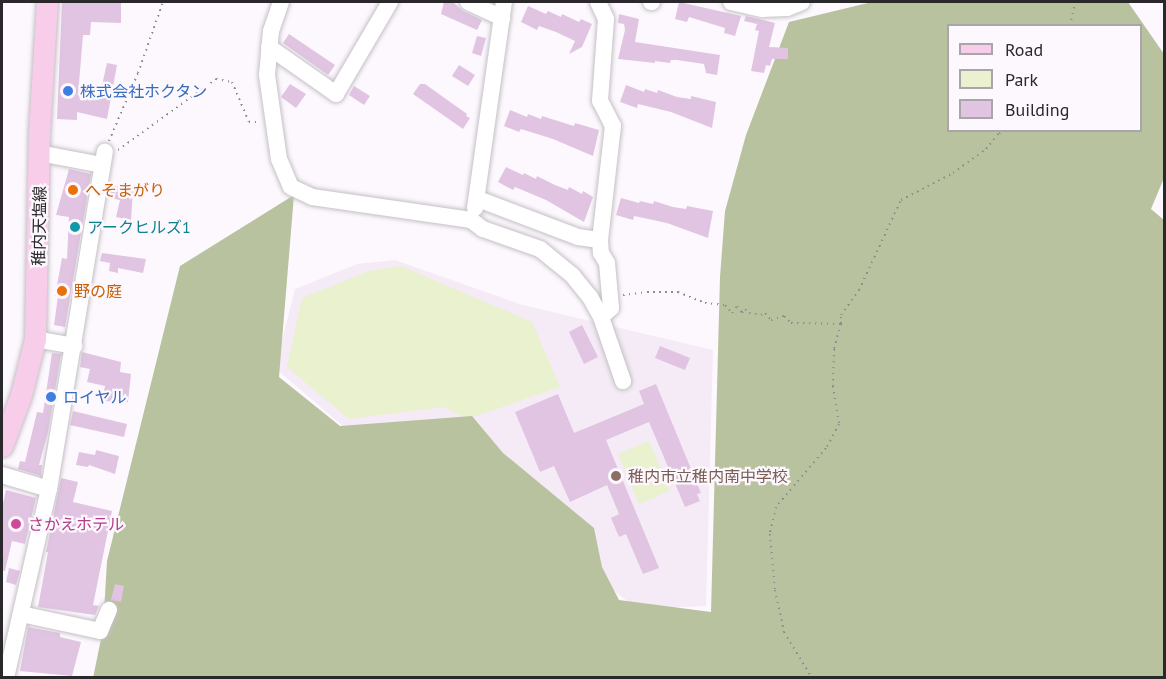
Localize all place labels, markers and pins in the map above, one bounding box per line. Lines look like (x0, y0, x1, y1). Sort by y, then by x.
place label: 株式会社ホクタン (80, 81, 208, 101)
marker: 株式会社ホクタン (61, 84, 75, 98)
place label: へそまがり (85, 180, 165, 200)
marker: へそまがり (66, 183, 80, 197)
place label: アークヒルズ1 (87, 217, 191, 237)
marker: アークヒルズ1 (68, 220, 82, 234)
place label: 野の庭 (74, 281, 122, 301)
marker: 野の庭 (55, 284, 69, 298)
place label: ロイヤル (63, 387, 127, 407)
marker: ロイヤル (44, 390, 58, 404)
place label: 稚内市立稚内南中学校 (628, 466, 788, 486)
marker: 稚内市立稚内南中学校 (609, 469, 623, 483)
place label: さかえホテル (28, 514, 124, 534)
marker: さかえホテル (9, 517, 23, 531)

